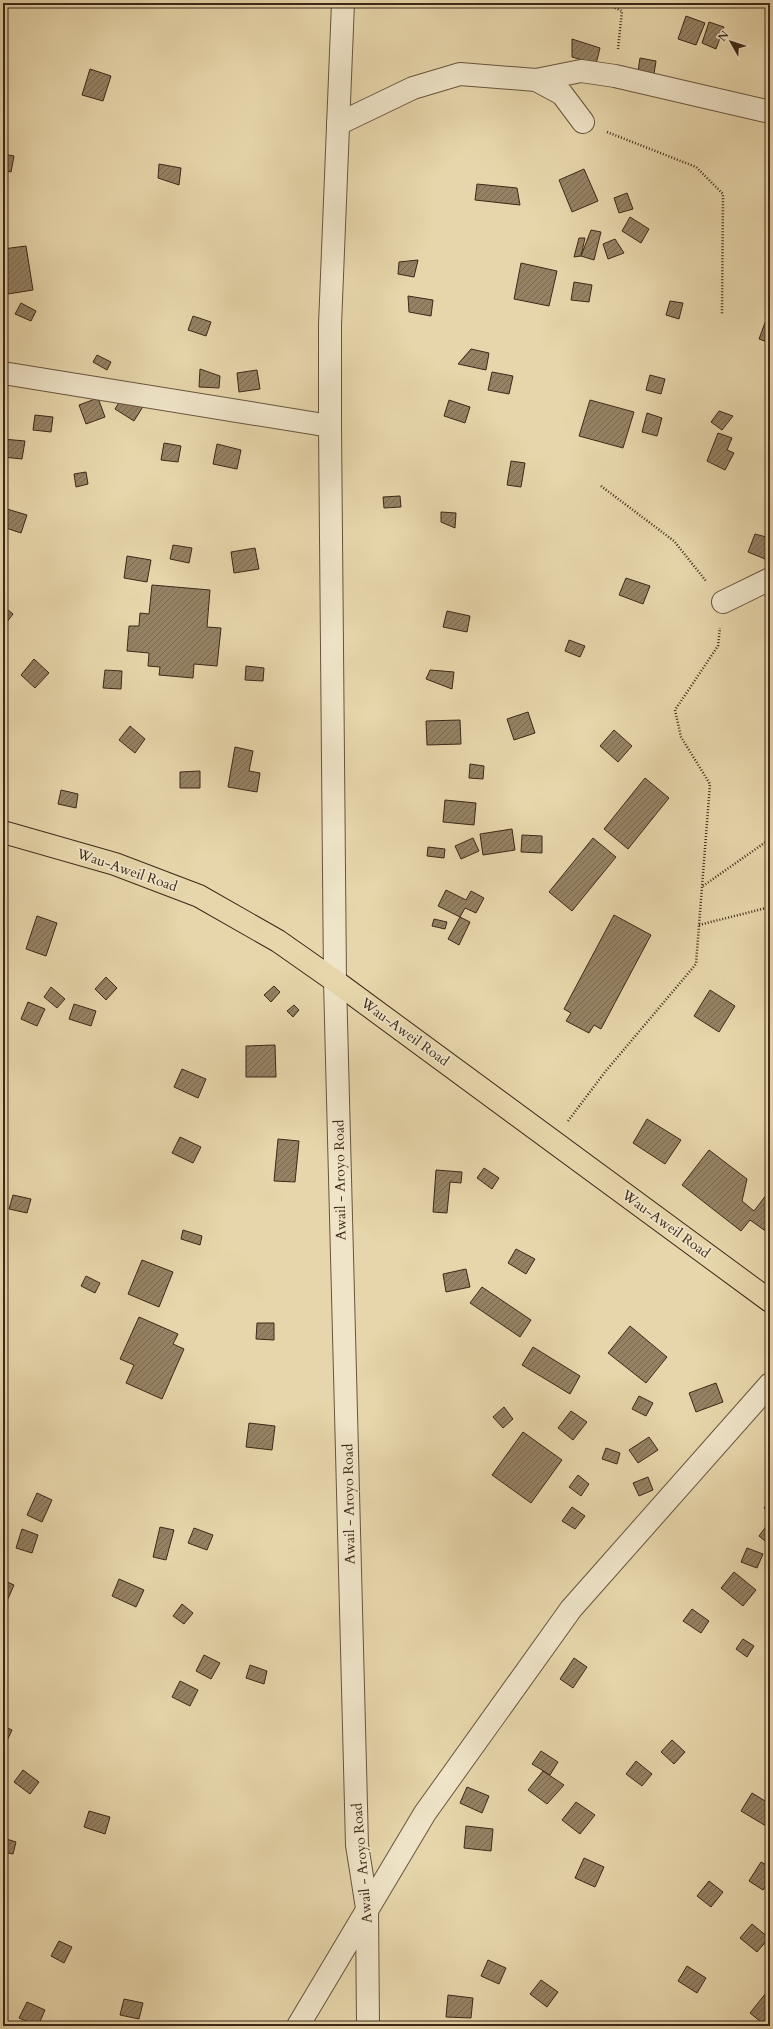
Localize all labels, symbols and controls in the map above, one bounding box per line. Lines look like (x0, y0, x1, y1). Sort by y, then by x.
north arrow (711, 22, 751, 62)
text: N (715, 27, 733, 44)
street label: Wau-Aweil Road (73, 844, 180, 896)
street label: Wau-Aweil Road (356, 993, 454, 1071)
street label: Awail - Aroyo Road (329, 1119, 351, 1240)
street label: Wau-Aweil Road (617, 1185, 715, 1263)
street label: Awail - Aroyo Road (338, 1443, 360, 1564)
street label: Awail - Aroyo Road (347, 1802, 377, 1924)

